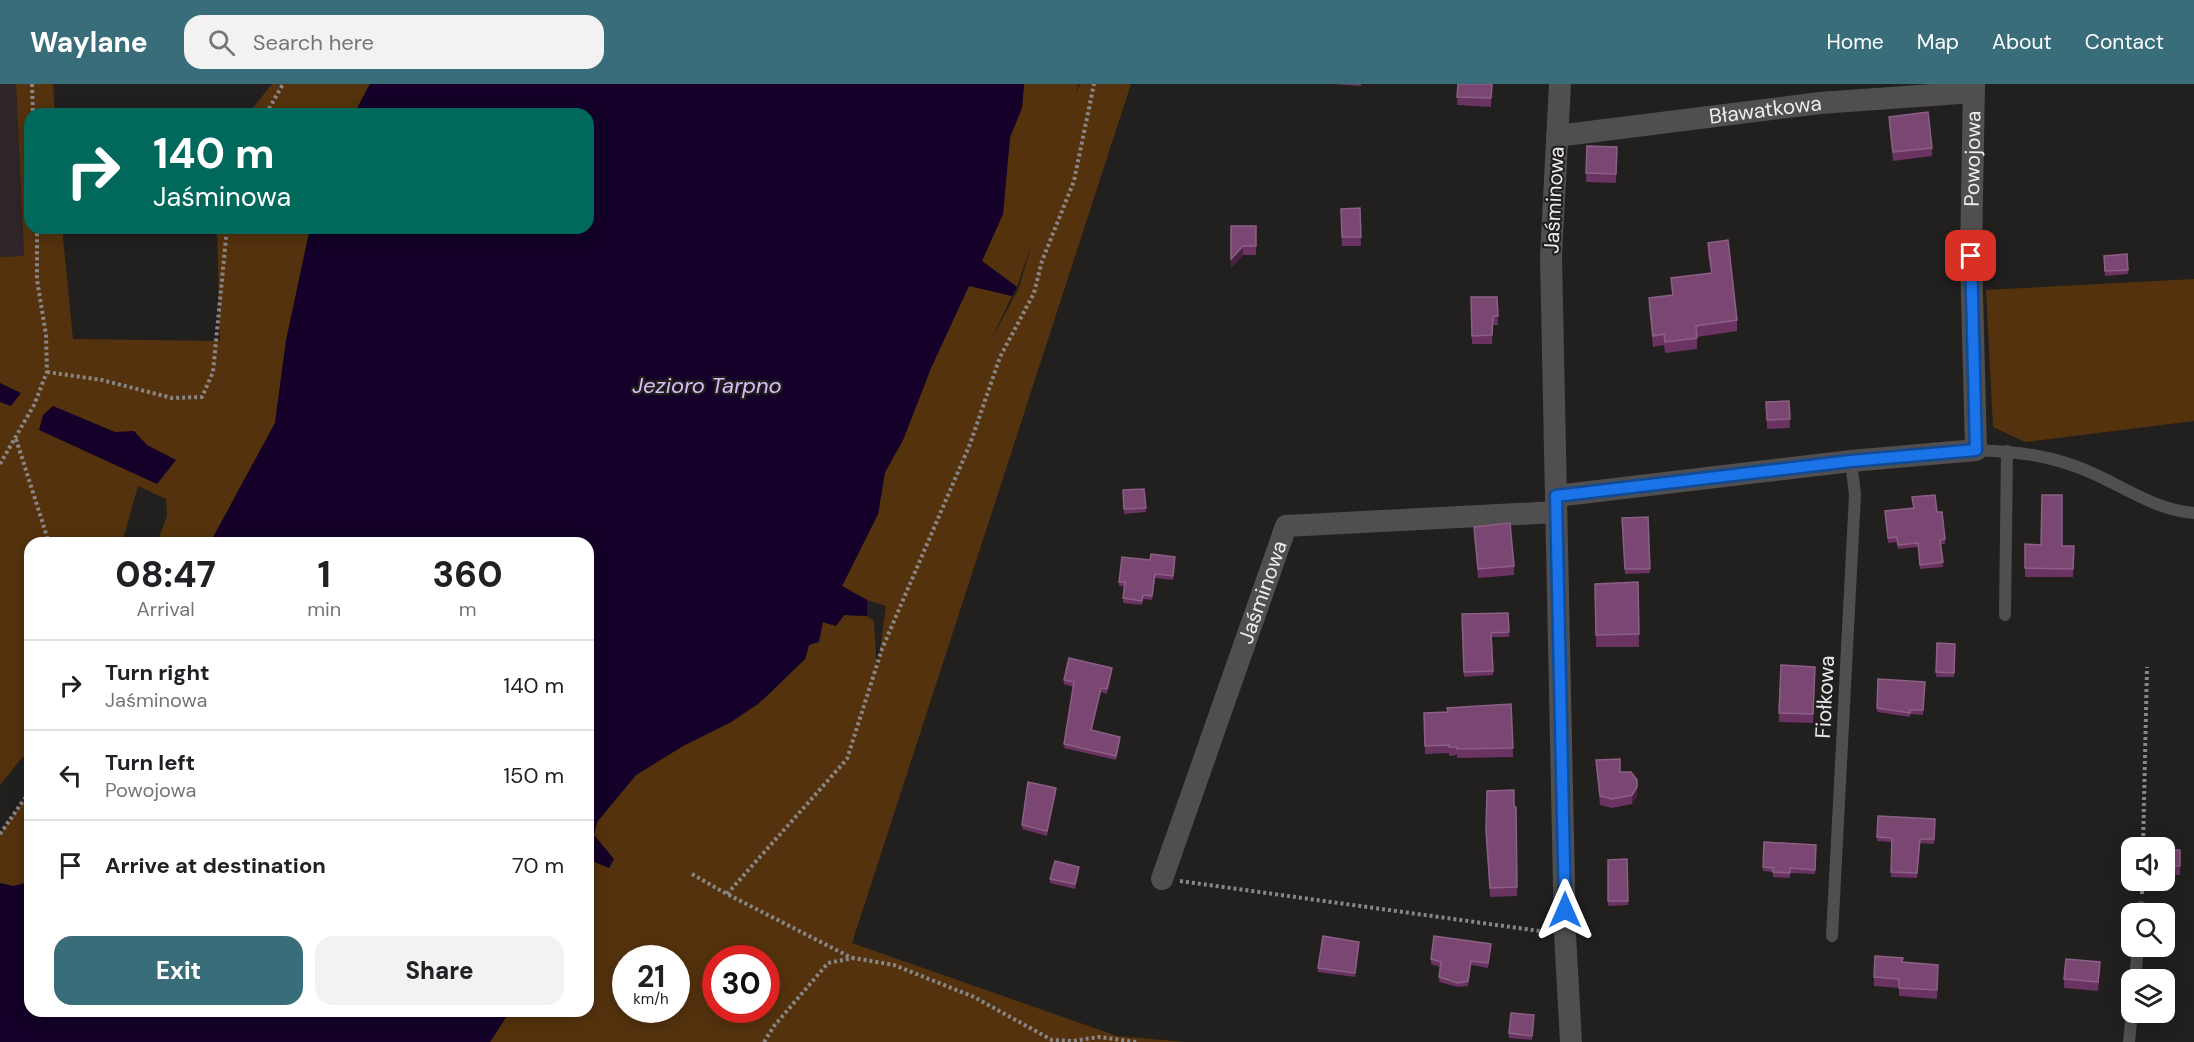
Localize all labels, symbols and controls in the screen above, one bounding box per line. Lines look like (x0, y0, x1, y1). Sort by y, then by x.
search box (184, 15, 604, 69)
text: Waylane (30, 24, 148, 61)
icon: search (205, 26, 238, 59)
text: Search here (253, 28, 374, 57)
text: Home (1826, 28, 1884, 56)
text: Map (1917, 28, 1959, 56)
text: About (1992, 28, 2052, 56)
text: Contact (2085, 28, 2164, 56)
street label: Bławatkowa (1707, 89, 1823, 131)
street label: Powojowa (1958, 110, 1988, 207)
text: 140 m (153, 126, 275, 181)
icon: right (54, 132, 132, 210)
street label: Jaśminowa (1537, 146, 1571, 254)
text: Jaśminowa (153, 179, 291, 214)
pin (1945, 230, 1996, 281)
icon: arrive (1954, 239, 1987, 272)
water label: Jezioro Tarpno (632, 371, 782, 400)
street label: Jaśminowa (1232, 537, 1294, 648)
text: 08:47 (115, 551, 216, 598)
text: 1 (318, 551, 331, 598)
text: 360 (433, 551, 503, 598)
text: Arrival (136, 596, 195, 622)
text: min (307, 596, 341, 622)
text: m (459, 596, 477, 622)
street label: Fiołkowa (1809, 655, 1841, 739)
text: Turn right (105, 658, 210, 687)
icon: right (54, 669, 87, 702)
text: 140 m (503, 671, 564, 700)
text: Jaśminowa (105, 687, 207, 713)
text: Turn left (105, 748, 195, 777)
icon: left (54, 759, 87, 792)
text: 150 m (503, 761, 564, 790)
text: Powojowa (105, 777, 196, 803)
map controls (2121, 837, 2175, 1023)
button: sound (2121, 837, 2175, 891)
icon: arrive (54, 849, 87, 882)
text: Arrive at destination (105, 851, 326, 880)
text: 70 m (512, 851, 564, 880)
position arrow (1533, 878, 1597, 942)
button: search (2121, 903, 2175, 957)
button: Exit (54, 936, 303, 1005)
button: Share (315, 936, 564, 1005)
speed limit sign: 30 (702, 945, 780, 1023)
text: 21 (637, 957, 665, 996)
button: layers (2121, 969, 2175, 1023)
text: km/h (633, 989, 669, 1009)

